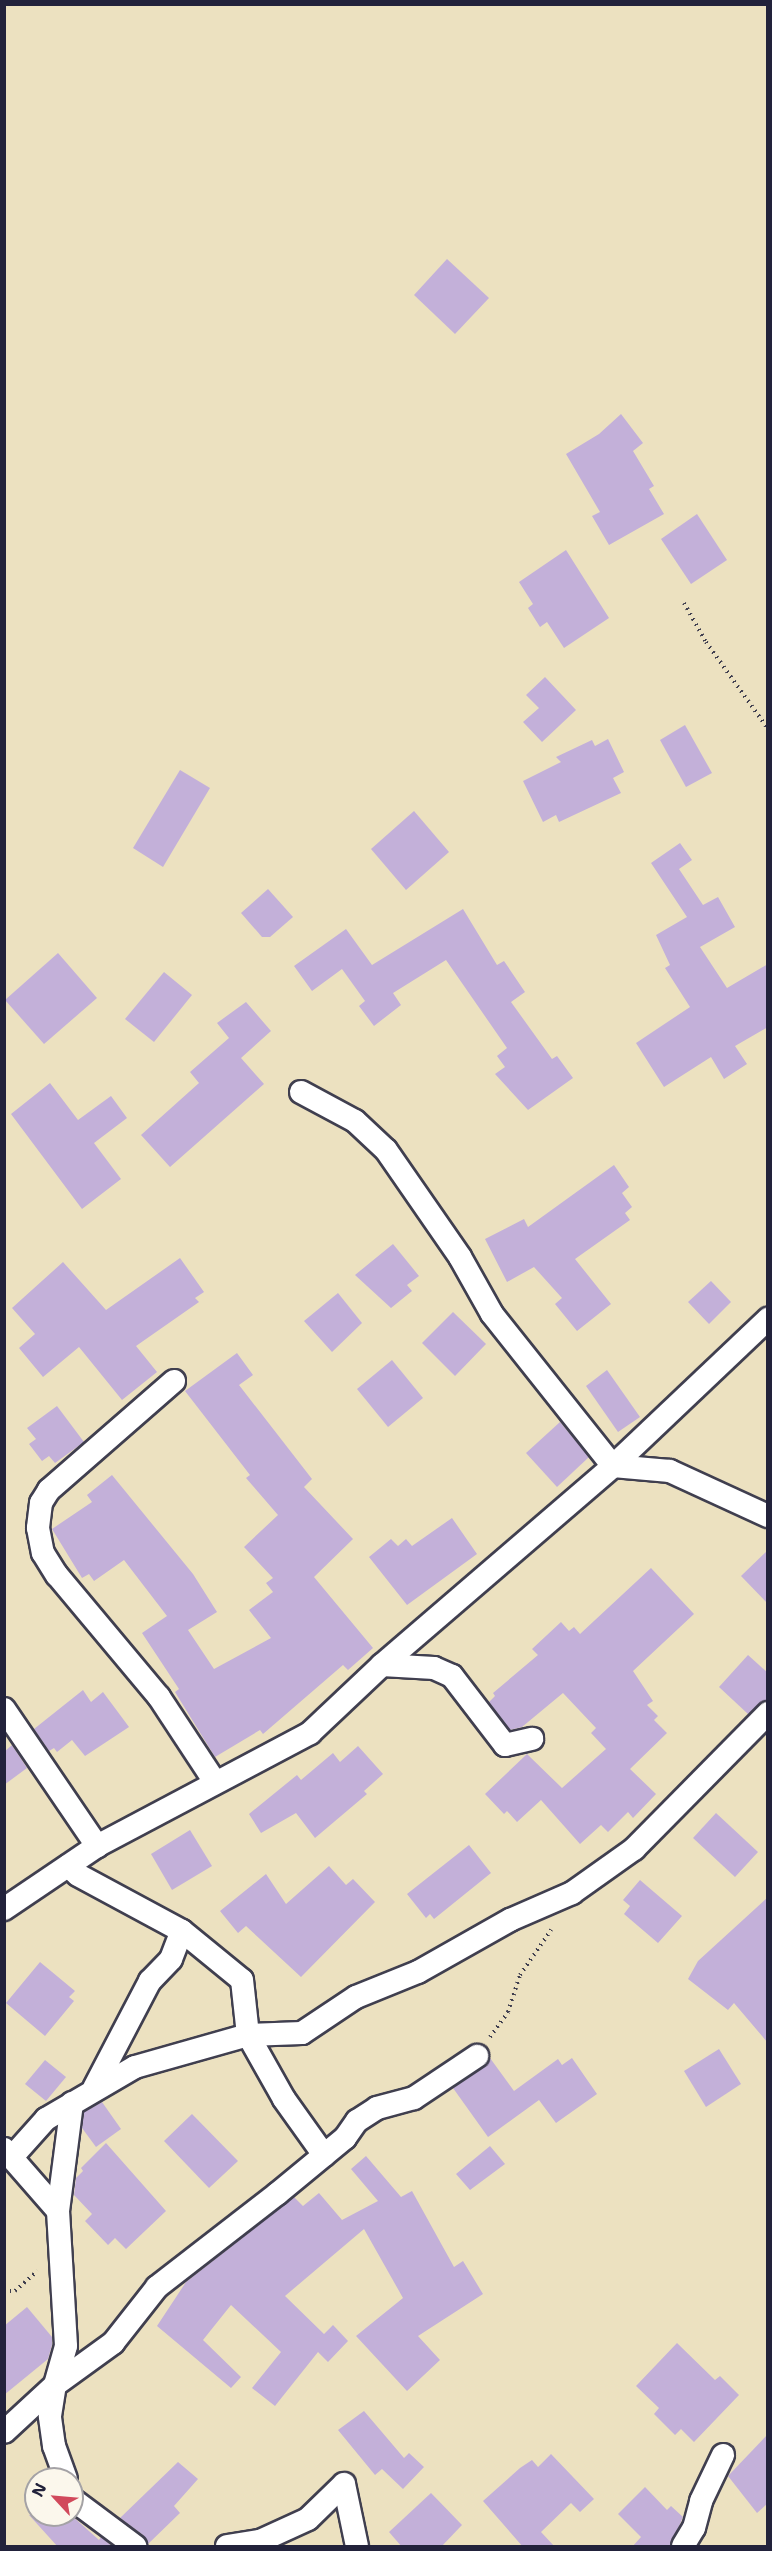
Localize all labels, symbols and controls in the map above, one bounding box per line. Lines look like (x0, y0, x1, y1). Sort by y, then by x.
north arrow (24, 2467, 84, 2527)
text: N (27, 2479, 51, 2500)

